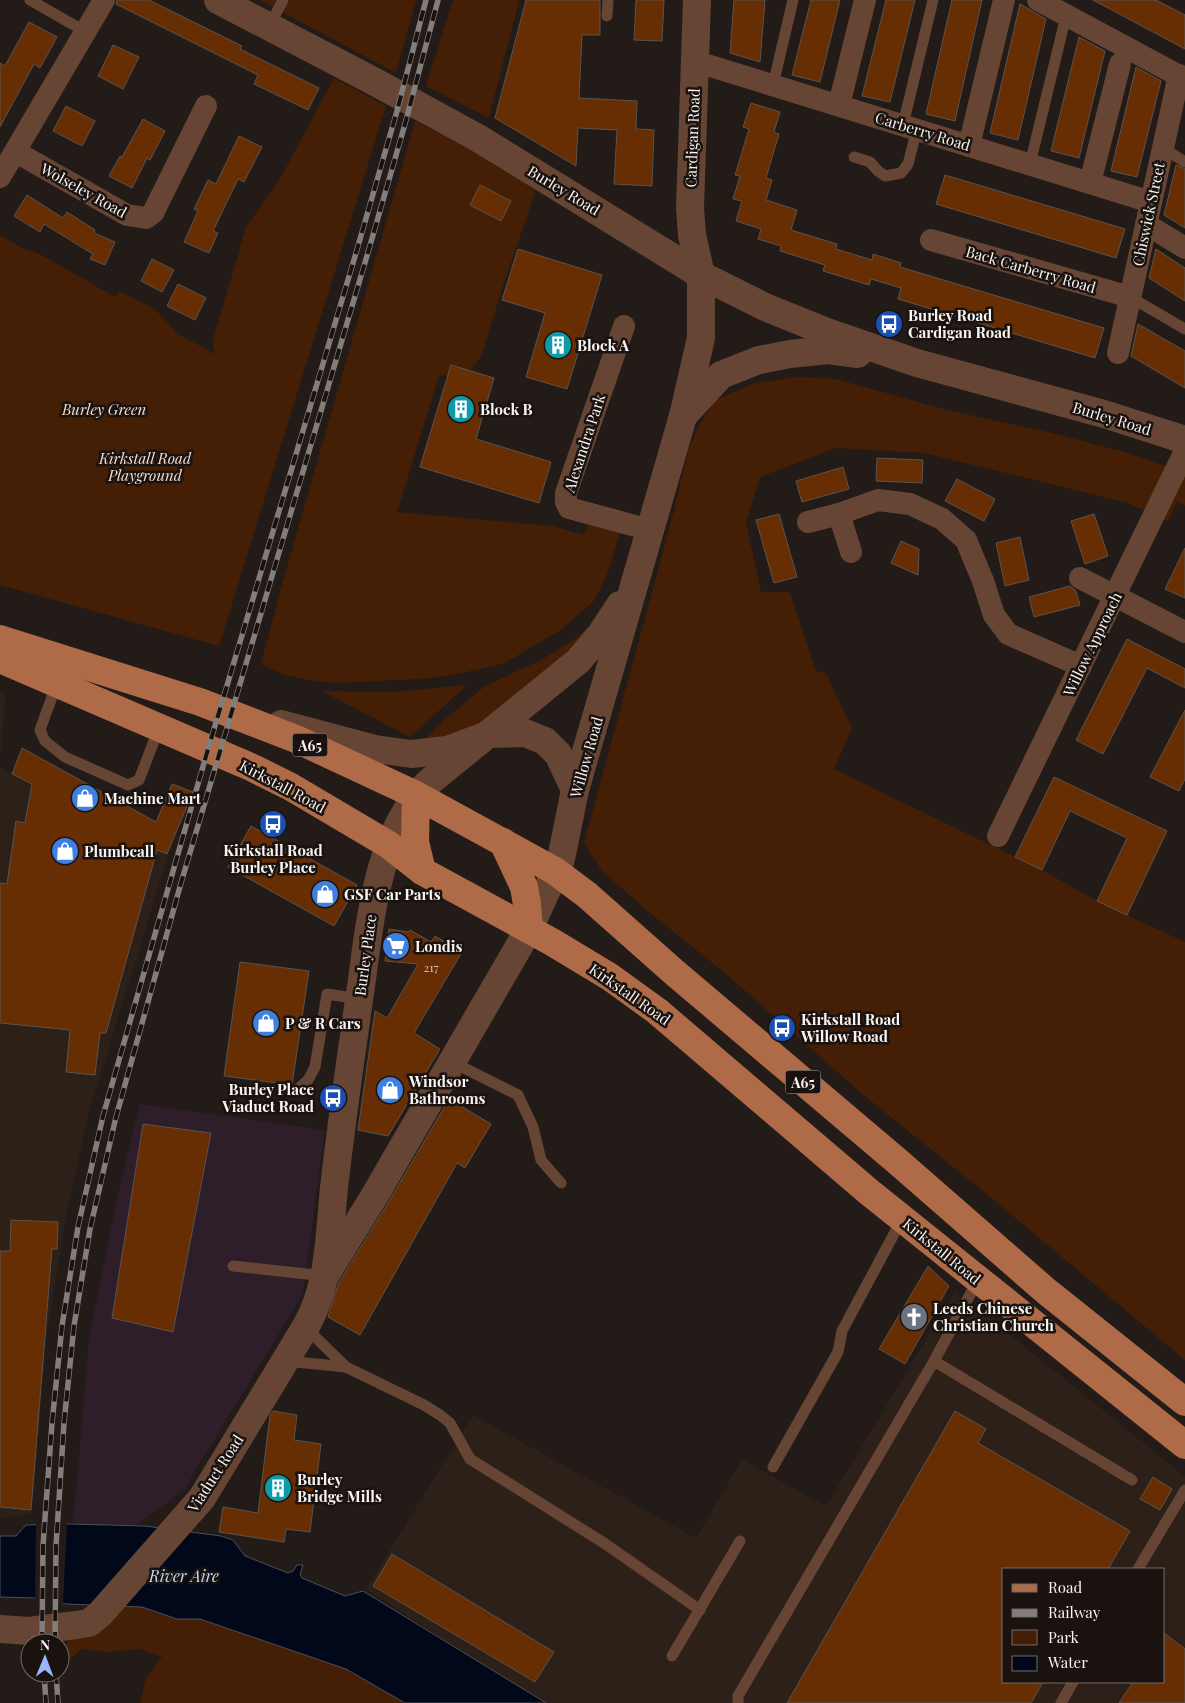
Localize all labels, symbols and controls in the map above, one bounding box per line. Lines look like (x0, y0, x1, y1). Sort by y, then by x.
street label: Cardigan Road (680, 88, 704, 188)
street label: Carberry Road (873, 107, 973, 155)
street label: Wolseley Road (36, 158, 131, 222)
street label: Chiswick Street (1127, 160, 1169, 268)
street label: Burley Road (524, 161, 604, 220)
street label: Back Carberry Road (964, 241, 1099, 297)
place label: Burley Road Cardigan Road (908, 305, 1011, 342)
bus stop icon: Burley Road Cardigan Road (874, 309, 904, 339)
building icon: Block A (543, 330, 573, 360)
place label: Block A (577, 335, 630, 355)
street label: Alexandra Park (558, 391, 610, 496)
building icon: Block B (446, 394, 476, 424)
street label: Burley Road (1070, 397, 1154, 439)
park label: Burley Green (61, 399, 146, 419)
place label: Block B (480, 399, 533, 419)
park label: Kirkstall Road Playground (98, 448, 192, 485)
street label: Willow Approach (1058, 588, 1126, 700)
street label: Willow Road (565, 714, 607, 801)
road number: A65 (292, 734, 328, 756)
street label: Kirkstall Road (236, 755, 330, 817)
shop icon: Machine Mart (70, 783, 100, 813)
place label: Machine Mart (104, 788, 202, 808)
bus stop icon: Kirkstall Road Burley Place (258, 809, 288, 839)
shop icon: Plumbcall (50, 836, 80, 866)
place label: Kirkstall Road Burley Place (223, 840, 323, 877)
place label: Plumbcall (84, 841, 155, 861)
shop icon: GSF Car Parts (310, 879, 340, 909)
place label: GSF Car Parts (344, 884, 441, 904)
street label: Burley Place (349, 913, 381, 997)
supermarket icon: Londis (381, 931, 411, 961)
place label: Londis (415, 936, 463, 956)
house number: 217 (423, 959, 439, 975)
street label: Kirkstall Road (585, 959, 675, 1030)
shop icon: P & R Cars (251, 1008, 281, 1038)
place label: Kirkstall Road Willow Road (800, 1009, 900, 1046)
place label: P & R Cars (285, 1013, 361, 1033)
bus stop icon: Kirkstall Road Willow Road (767, 1013, 797, 1043)
road number: A65 (786, 1070, 820, 1094)
place label: Windsor Bathrooms (408, 1071, 486, 1108)
shop icon: Windsor Bathrooms (375, 1075, 405, 1105)
place label: Burley Place Viaduct Road (221, 1079, 314, 1116)
bus stop icon: Burley Place Viaduct Road (318, 1083, 348, 1113)
street label: Kirkstall Road (899, 1213, 985, 1289)
place label: Leeds Chinese Christian Church (933, 1298, 1054, 1335)
church icon: Leeds Chinese Christian Church (899, 1302, 929, 1332)
street label: Viaduct Road (182, 1430, 248, 1516)
place label: Burley Bridge Mills (297, 1469, 382, 1506)
building icon: Burley Bridge Mills (263, 1473, 293, 1503)
water label: River Aire (148, 1565, 219, 1586)
legend (1002, 1568, 1165, 1683)
text: Road (1048, 1577, 1082, 1597)
text: Railway (1048, 1602, 1101, 1622)
text: Park (1048, 1627, 1080, 1647)
north arrow (20, 1633, 70, 1683)
text: N (40, 1635, 50, 1654)
text: Water (1047, 1652, 1088, 1672)

